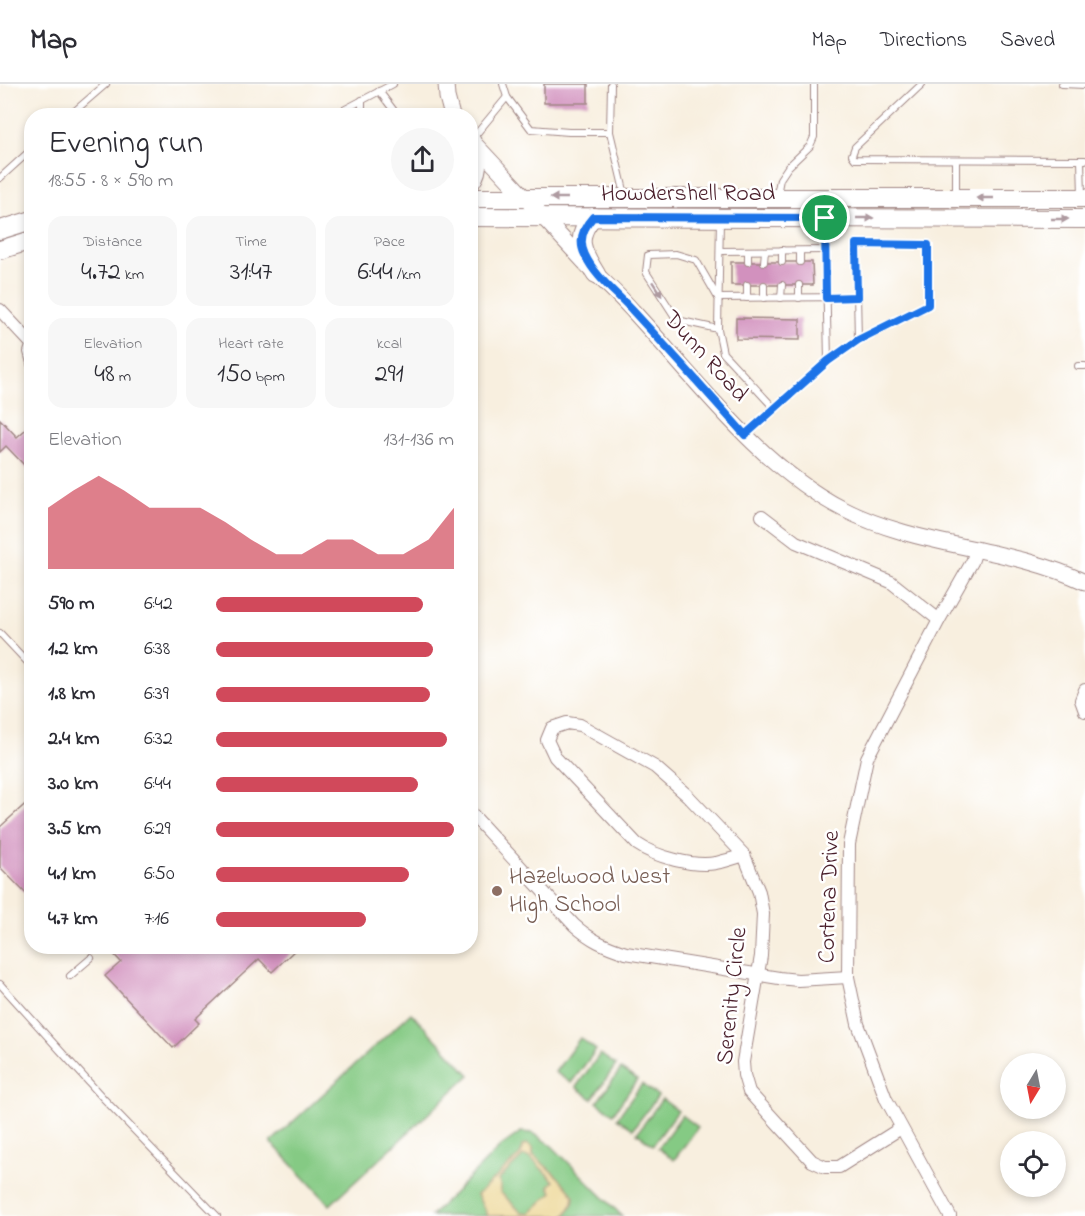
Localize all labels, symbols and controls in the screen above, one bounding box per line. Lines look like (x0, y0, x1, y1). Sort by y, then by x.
text: Map (30, 21, 77, 62)
text: Map (811, 26, 847, 56)
text: Directions (880, 26, 967, 56)
text: Saved (1000, 26, 1055, 56)
text: Evening run (48, 120, 203, 168)
button: share (391, 128, 454, 191)
text: 18:55 · 8 × 590 m (48, 167, 173, 196)
street label: Howdershell Road (601, 177, 776, 212)
pin (799, 192, 850, 243)
one-way arrow (549, 193, 568, 203)
one-way arrow (975, 193, 994, 203)
icon: arrive (808, 201, 841, 234)
one-way arrow (856, 213, 875, 223)
one-way arrow (1051, 214, 1070, 224)
text: Distance (83, 230, 142, 254)
text: Time (235, 230, 267, 254)
text: Pace (374, 230, 405, 254)
text: 4.72 (81, 254, 121, 292)
text: 31:47 (230, 254, 272, 292)
text: 6:44 (358, 254, 393, 292)
text: km (121, 263, 144, 287)
text: /km (393, 263, 421, 287)
one-way arrow (651, 281, 662, 297)
street label: Dunn Road (653, 303, 756, 411)
text: Elevation (83, 332, 142, 356)
text: Heart rate (218, 332, 284, 356)
text: kcal (377, 332, 402, 356)
text: 48 (94, 356, 115, 394)
text: 150 (217, 356, 251, 394)
text: 291 (375, 356, 404, 394)
text: m (115, 365, 131, 389)
text: bpm (251, 365, 285, 389)
text: Elevation (48, 426, 122, 455)
text: 131–136 m (383, 426, 454, 455)
text: 590 m (48, 590, 95, 619)
text: 6:42 (144, 590, 173, 619)
text: 1.2 km (48, 635, 98, 664)
text: 6:38 (144, 635, 170, 664)
text: 1.8 km (48, 680, 95, 709)
text: 6:39 (144, 680, 169, 709)
text: 2.4 km (48, 725, 100, 754)
text: 6:32 (144, 725, 173, 754)
text: 3.0 km (48, 770, 98, 799)
text: 6:44 (144, 770, 171, 799)
text: 3.5 km (48, 815, 101, 844)
text: 6:29 (144, 815, 170, 844)
street label: Cortena Drive (810, 830, 850, 964)
text: 4.1 km (48, 860, 96, 889)
text: 6:50 (144, 860, 175, 889)
place label: Hazelwood West High School (509, 860, 670, 923)
marker: Hazelwood West High School (490, 884, 504, 898)
text: 4.7 km (48, 905, 98, 934)
text: 7:16 (144, 905, 169, 934)
street label: Serenity Circle (708, 925, 759, 1067)
north arrow (1000, 1053, 1066, 1119)
map controls (1000, 1053, 1066, 1197)
button: locate (1000, 1131, 1066, 1197)

